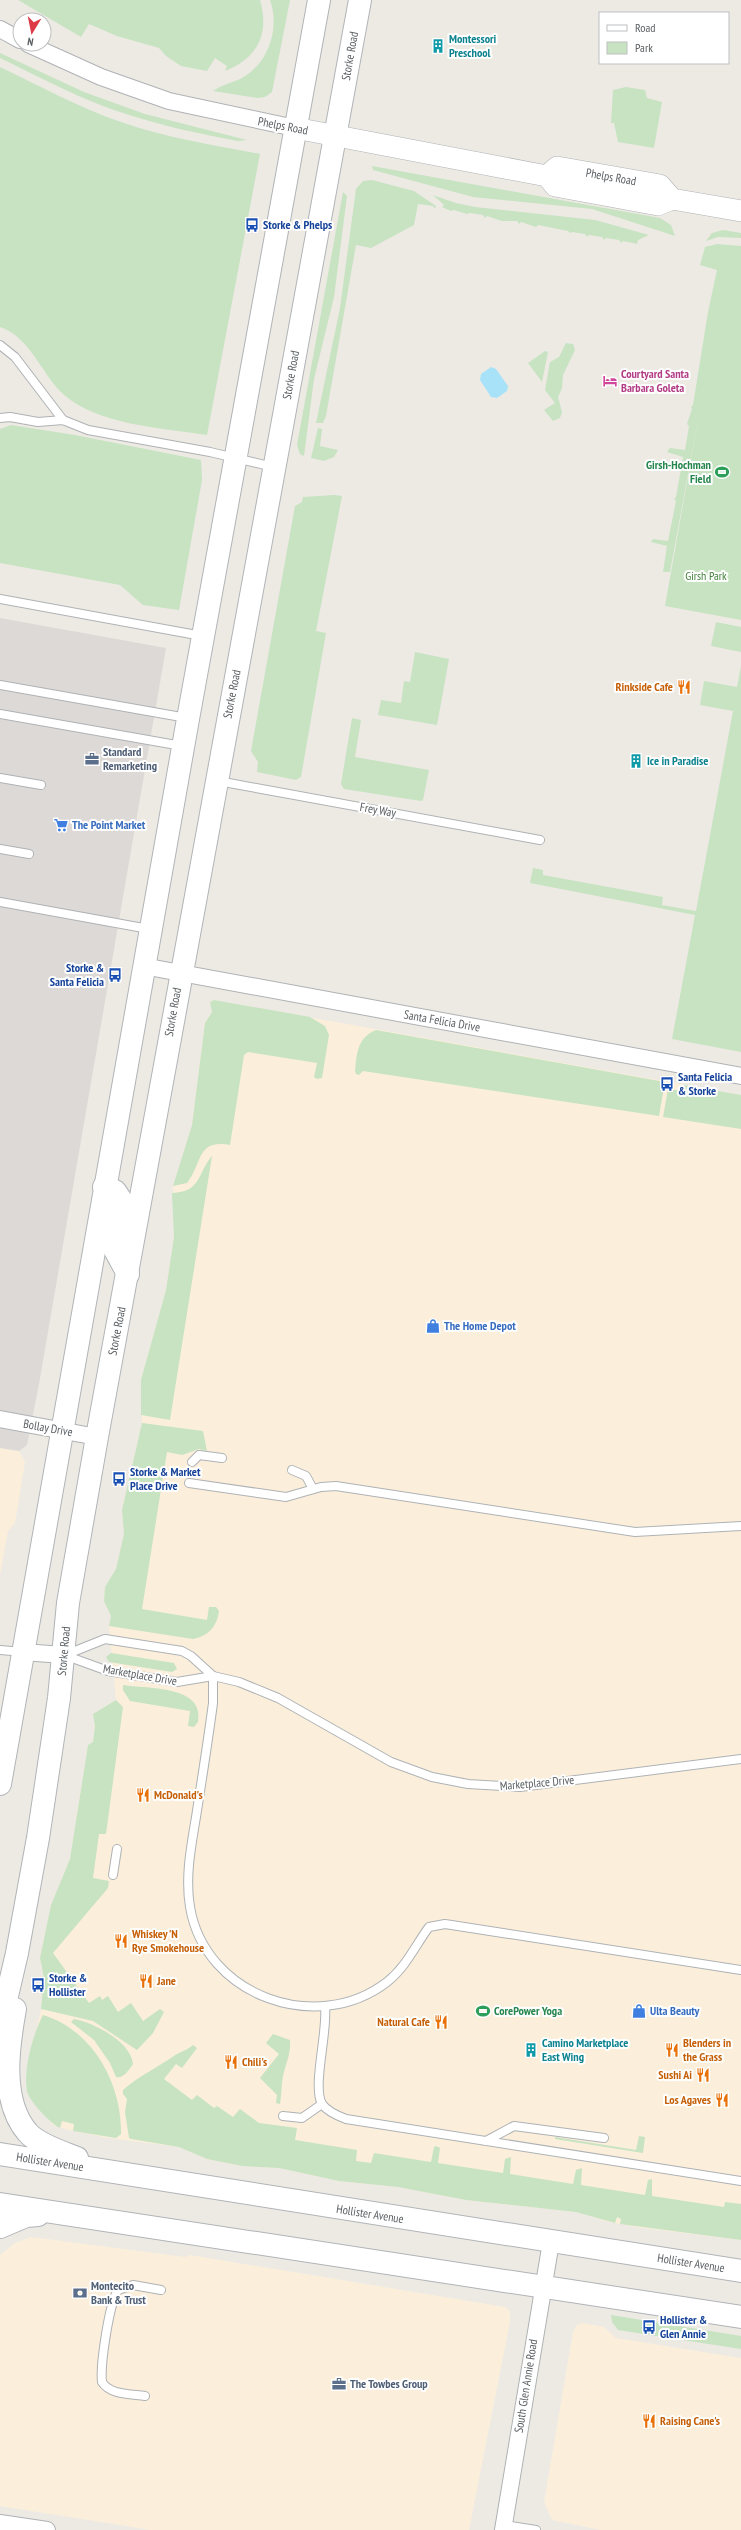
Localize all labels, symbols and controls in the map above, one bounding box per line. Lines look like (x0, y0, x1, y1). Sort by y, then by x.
north arrow (12, 12, 52, 52)
legend (599, 12, 729, 64)
text: Road (635, 20, 655, 35)
street label: Storke Road (338, 30, 361, 82)
place label: Montessori Preschool (449, 31, 497, 60)
text: N (26, 34, 34, 49)
building icon: Montessori Preschool (430, 38, 446, 54)
text: Park (635, 40, 653, 55)
street label: Phelps Road (257, 113, 309, 138)
street label: Phelps Road (585, 165, 637, 188)
bus stop icon: Storke & Phelps (244, 217, 260, 233)
place label: Storke & Phelps (263, 217, 332, 232)
street label: Storke Road (279, 349, 302, 401)
place label: Courtyard Santa Barbara Goleta (621, 366, 689, 395)
hotel icon: Courtyard Santa Barbara Goleta (602, 373, 618, 389)
place label: Girsh-Hochman Field (646, 457, 711, 486)
sports icon: Girsh-Hochman Field (714, 464, 730, 480)
park label: Girsh Park (685, 568, 727, 583)
street label: Storke Road (219, 668, 244, 720)
place label: Rinkside Cafe (616, 679, 673, 694)
restaurant icon: Rinkside Cafe (676, 679, 692, 695)
place label: Standard Remarketing (103, 744, 157, 773)
office icon: Standard Remarketing (84, 751, 100, 767)
building icon: Ice in Paradise (628, 753, 644, 769)
place label: Ice in Paradise (647, 753, 708, 768)
street label: Frey Way (359, 799, 398, 820)
supermarket icon: The Point Market (53, 817, 69, 833)
place label: The Point Market (72, 817, 146, 832)
place label: Storke & Santa Felicia (50, 960, 104, 989)
bus stop icon: Storke & Santa Felicia (107, 967, 123, 983)
street label: Storke Road (161, 986, 184, 1038)
street label: Santa Felicia Drive (403, 1006, 481, 1035)
place label: Santa Felicia & Storke (678, 1069, 732, 1098)
bus stop icon: Santa Felicia & Storke (659, 1076, 675, 1092)
street label: Storke Road (104, 1305, 129, 1357)
shop icon: The Home Depot (425, 1318, 441, 1334)
place label: The Home Depot (444, 1318, 516, 1333)
street label: Bollay Drive (22, 1416, 74, 1439)
place label: Storke & Market Place Drive (130, 1464, 201, 1493)
bus stop icon: Storke & Market Place Drive (111, 1471, 127, 1487)
street label: Storke Road (54, 1626, 73, 1676)
street label: Marketplace Drive (102, 1661, 178, 1688)
street label: Marketplace Drive (499, 1772, 575, 1793)
restaurant icon: McDonald's (135, 1787, 151, 1803)
place label: McDonald's (154, 1787, 203, 1802)
place label: Whiskey 'N Rye Smokehouse (131, 1926, 204, 1955)
restaurant icon: Whiskey 'N Rye Smokehouse (113, 1933, 129, 1949)
place label: Storke & Hollister (49, 1970, 87, 1999)
restaurant icon: Jane (138, 1973, 154, 1989)
place label: Jane (156, 1973, 176, 1988)
bus stop icon: Storke & Hollister (30, 1977, 46, 1993)
sports icon: CorePower Yoga (475, 2003, 491, 2019)
place label: CorePower Yoga (494, 2003, 562, 2018)
shop icon: Ulta Beauty (631, 2003, 647, 2019)
place label: Ulta Beauty (650, 2003, 700, 2018)
place label: Natural Cafe (377, 2014, 430, 2029)
restaurant icon: Natural Cafe (433, 2014, 449, 2030)
place label: Camino Marketplace East Wing (542, 2035, 629, 2064)
place label: Blenders in the Grass (683, 2035, 731, 2064)
building icon: Camino Marketplace East Wing (523, 2042, 539, 2058)
restaurant icon: Blenders in the Grass (664, 2042, 680, 2058)
restaurant icon: Chili's (223, 2054, 239, 2070)
place label: Chili's (242, 2054, 267, 2069)
place label: Sushi Ai (658, 2067, 692, 2082)
restaurant icon: Sushi Ai (695, 2067, 711, 2083)
place label: Los Agaves (664, 2092, 711, 2107)
restaurant icon: Los Agaves (714, 2092, 730, 2108)
street label: Hollister Avenue (15, 2149, 85, 2174)
street label: Hollister Avenue (335, 2201, 405, 2226)
street label: Hollister Avenue (656, 2250, 726, 2275)
place label: Montecito Bank & Trust (91, 2278, 146, 2307)
bank icon: Montecito Bank & Trust (72, 2285, 88, 2301)
place label: Hollister & Glen Annie (660, 2312, 707, 2341)
bus stop icon: Hollister & Glen Annie (641, 2319, 657, 2335)
street label: South Glen Annie Road (511, 2338, 540, 2434)
office icon: The Towbes Group (331, 2376, 347, 2392)
place label: The Towbes Group (350, 2376, 428, 2391)
restaurant icon: Raising Cane's (641, 2413, 657, 2429)
place label: Raising Cane's (660, 2413, 720, 2428)

